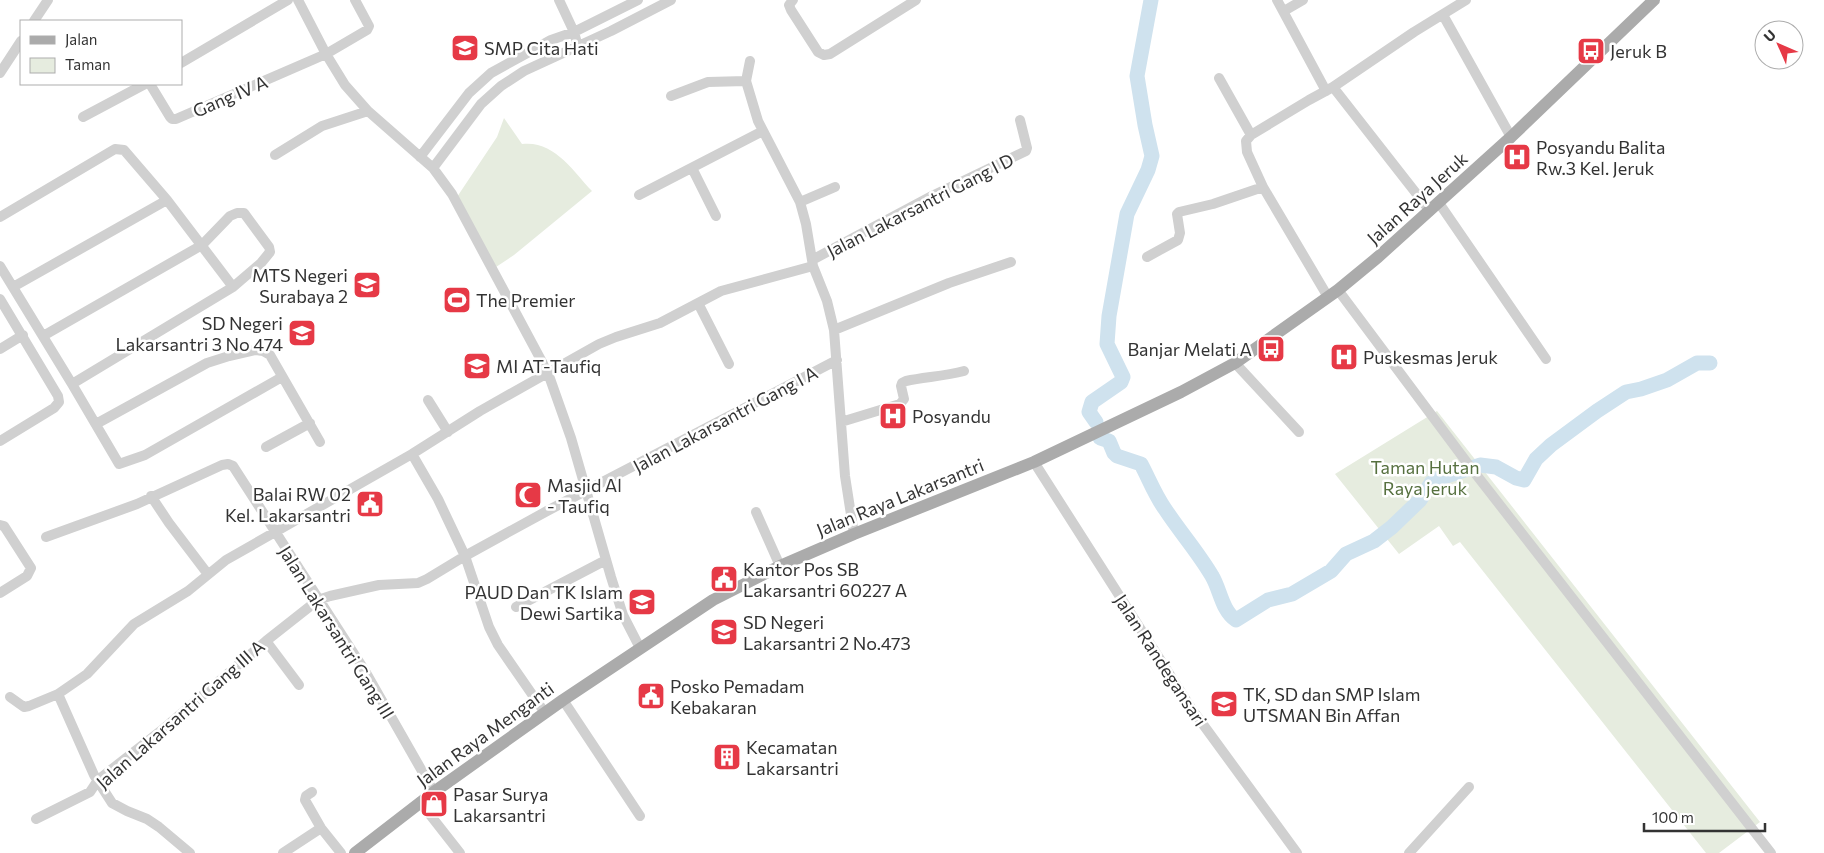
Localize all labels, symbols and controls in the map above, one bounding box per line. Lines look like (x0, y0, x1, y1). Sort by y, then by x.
legend (20, 20, 182, 85)
north arrow (1754, 20, 1804, 70)
text: U (1760, 26, 1779, 45)
text: Jalan (65, 30, 97, 48)
school or university icon: SMP Cita Hati (450, 33, 480, 63)
bus stop icon: Jeruk B (1576, 36, 1606, 66)
place label: SMP Cita Hati (484, 37, 599, 59)
place label: Jeruk B (1610, 40, 1667, 62)
text: Taman (65, 55, 111, 73)
street label: Gang IV A (189, 70, 271, 122)
place label: Posyandu Balita Rw.3 Kel. Jeruk (1536, 136, 1665, 179)
hospital icon: Posyandu Balita Rw.3 Kel. Jeruk (1502, 142, 1532, 172)
street label: Jalan Raya Jeruk (1362, 147, 1472, 249)
street label: Jalan Lakarsantri Gang I D (823, 148, 1017, 262)
place label: MTS Negeri Surabaya 2 (252, 264, 348, 307)
school or university icon: MTS Negeri Surabaya 2 (352, 270, 382, 300)
sports icon: The Premier (442, 285, 472, 315)
place label: The Premier (476, 289, 575, 311)
place label: SD Negeri Lakarsantri 3 No 474 (116, 312, 283, 355)
school or university icon: SD Negeri Lakarsantri 3 No 474 (287, 318, 317, 348)
bus stop icon: Banjar Melati A (1256, 334, 1286, 364)
place label: Banjar Melati A (1127, 338, 1252, 360)
hospital icon: Puskesmas Jeruk (1329, 342, 1359, 372)
place label: Puskesmas Jeruk (1363, 346, 1498, 368)
school or university icon: MI AT-Taufiq (462, 351, 492, 381)
place label: MI AT-Taufiq (496, 355, 601, 377)
street label: Jalan Lakarsantri Gang I A (629, 361, 821, 477)
hospital icon: Posyandu (878, 401, 908, 431)
place label: Posyandu (912, 405, 991, 427)
street label: Jalan Raya Lakarsantri (813, 453, 987, 541)
park label: Taman Hutan Raya jeruk (1371, 456, 1479, 499)
place label: Masjid Al - Taufiq (547, 474, 622, 517)
mosque icon: Masjid Al - Taufiq (513, 480, 543, 510)
place label: Balai RW 02 Kel. Lakarsantri (225, 483, 351, 526)
public building icon: Balai RW 02 Kel. Lakarsantri (355, 489, 385, 519)
street label: Jalan Lakarsantri Gang III (275, 541, 399, 723)
place label: Kantor Pos SB Lakarsantri 60227 A (743, 558, 907, 601)
public building icon: Kantor Pos SB Lakarsantri 60227 A (709, 564, 739, 594)
place label: PAUD Dan TK Islam Dewi Sartika (465, 581, 623, 624)
school or university icon: PAUD Dan TK Islam Dewi Sartika (627, 587, 657, 617)
street label: Jalan Randegansari (1110, 590, 1212, 730)
place label: SD Negeri Lakarsantri 2 No.473 (743, 611, 911, 654)
school or university icon: SD Negeri Lakarsantri 2 No.473 (709, 617, 739, 647)
street label: Jalan Lakarsantri Gang III A (91, 635, 269, 793)
place label: Posko Pemadam Kebakaran (670, 675, 804, 718)
street label: Jalan Raya Menganti (412, 677, 558, 791)
public building icon: Posko Pemadam Kebakaran (636, 681, 666, 711)
place label: TK, SD dan SMP Islam UTSMAN Bin Affan (1243, 683, 1420, 726)
school or university icon: TK, SD dan SMP Islam UTSMAN Bin Affan (1209, 689, 1239, 719)
place label: Kecamatan Lakarsantri (746, 736, 839, 779)
building icon: Kecamatan Lakarsantri (712, 742, 742, 772)
place label: Pasar Surya Lakarsantri (453, 783, 548, 826)
shop icon: Pasar Surya Lakarsantri (419, 789, 449, 819)
scale bar (1644, 800, 1765, 832)
text: 100 m (1652, 808, 1694, 826)

